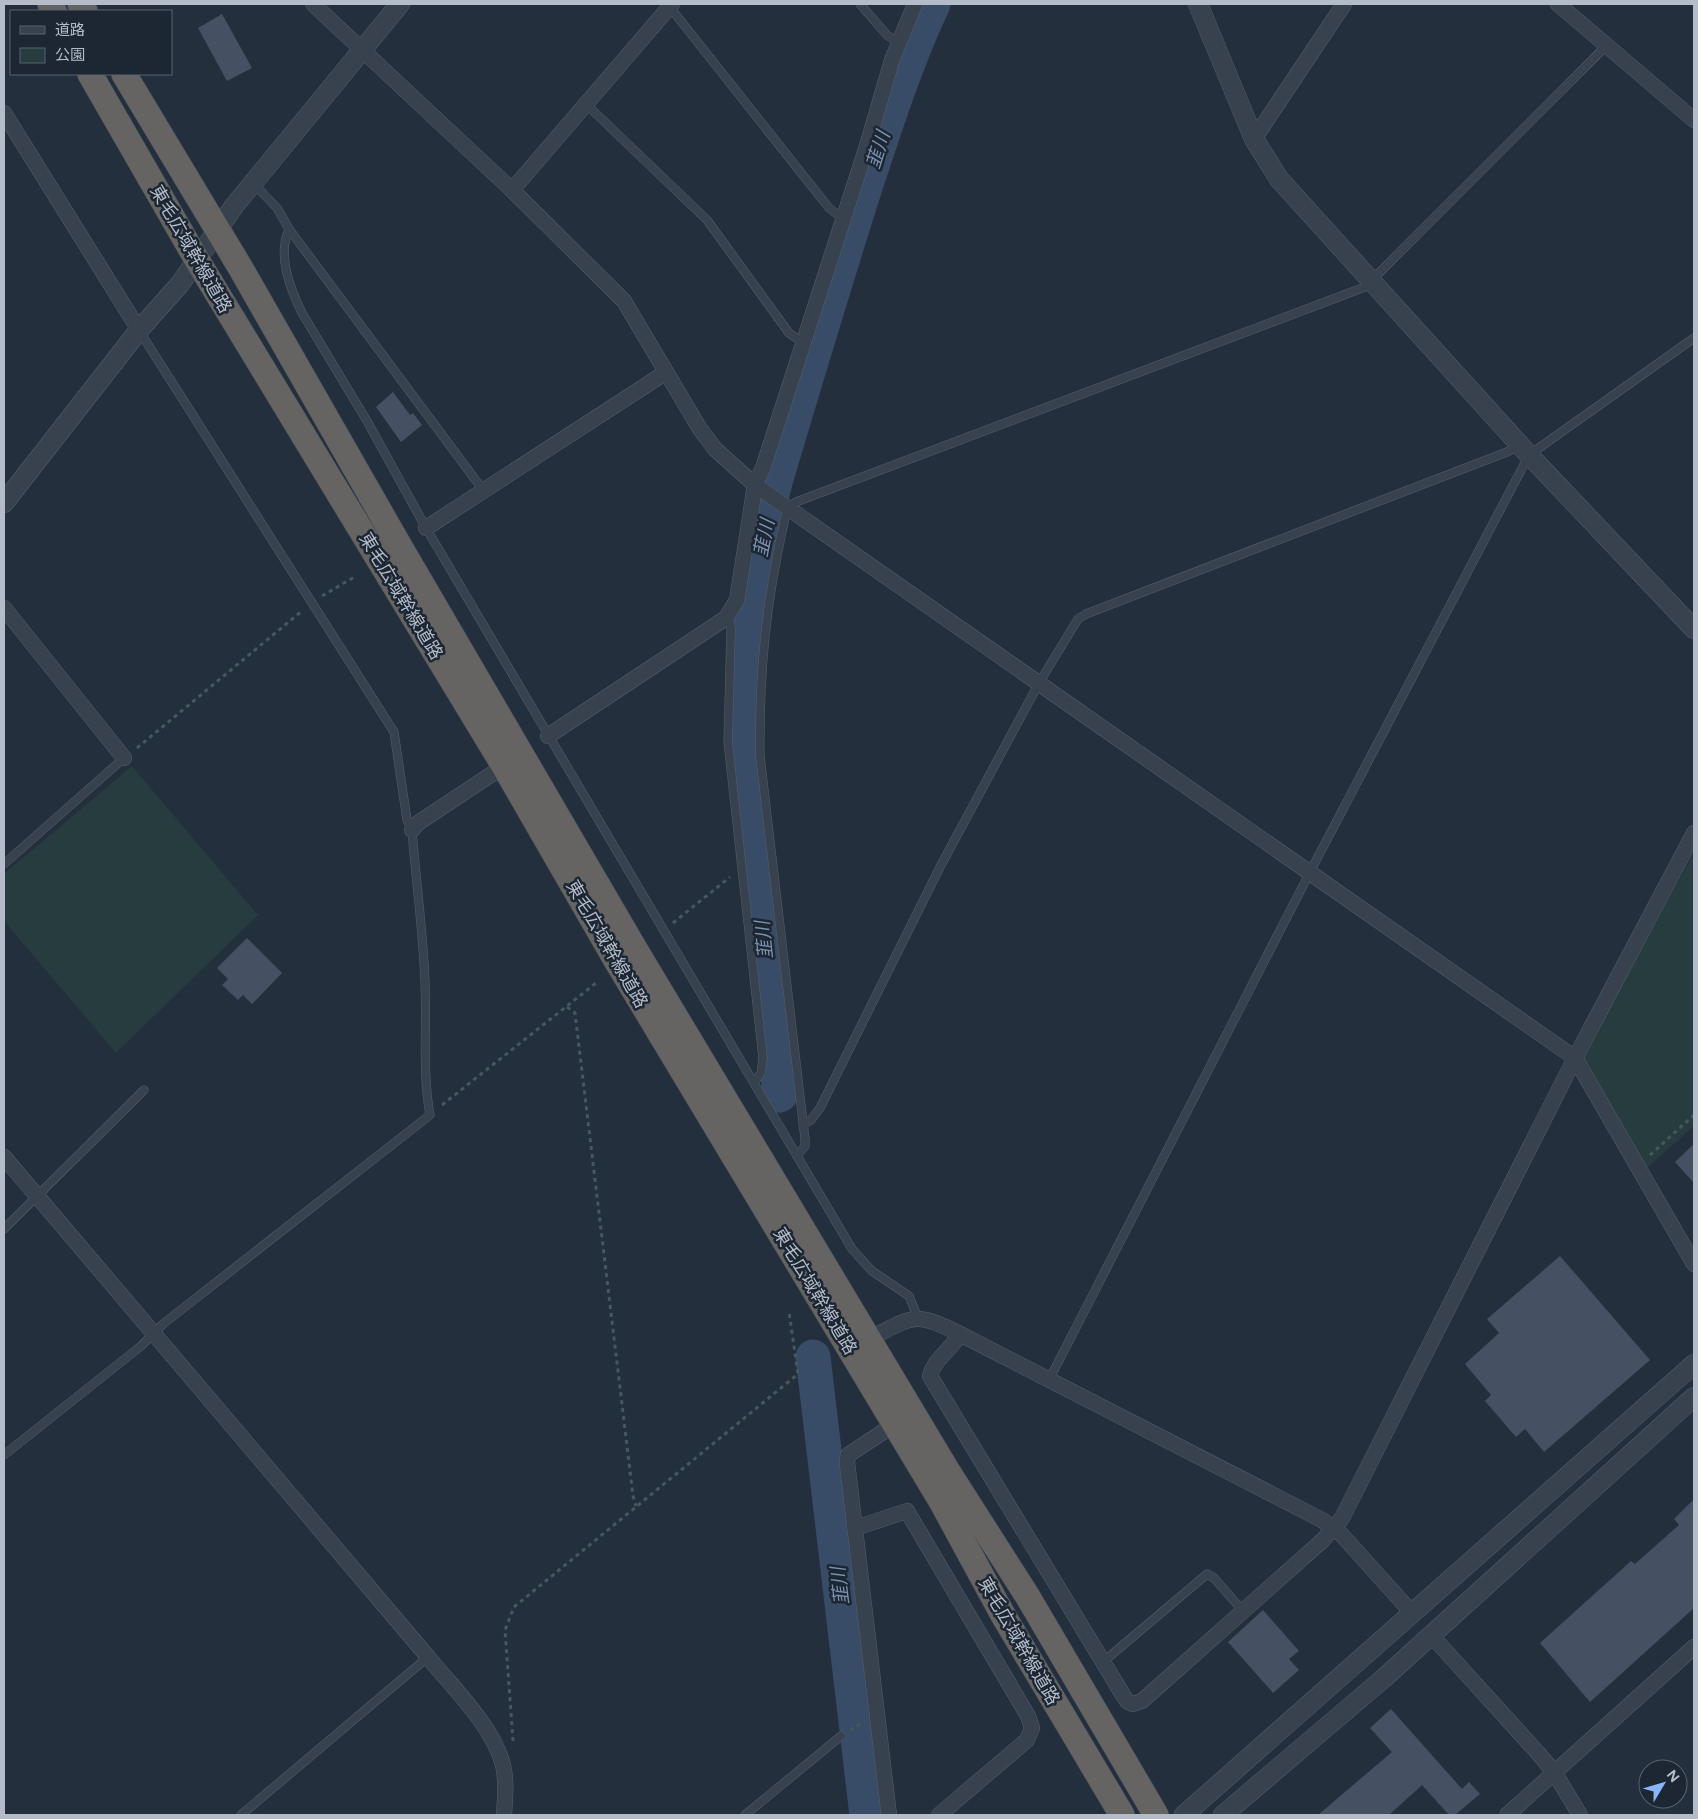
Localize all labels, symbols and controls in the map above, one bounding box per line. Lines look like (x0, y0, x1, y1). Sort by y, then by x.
legend (10, 10, 172, 75)
text: 道路 (55, 21, 85, 39)
text: 公園 (55, 46, 85, 64)
water label: 韮川 (861, 127, 895, 172)
street label: 東毛広域幹線道路 (145, 181, 237, 317)
water label: 韮川 (749, 515, 779, 559)
street label: 東毛広域幹線道路 (354, 529, 448, 663)
street label: 東毛広域幹線道路 (561, 876, 653, 1012)
water label: 韮川 (750, 918, 777, 960)
street label: 東毛広域幹線道路 (768, 1224, 862, 1358)
water label: 韮川 (826, 1564, 854, 1606)
street label: 東毛広域幹線道路 (973, 1573, 1065, 1709)
north arrow (1638, 1759, 1688, 1809)
text: N (1663, 1767, 1683, 1786)

